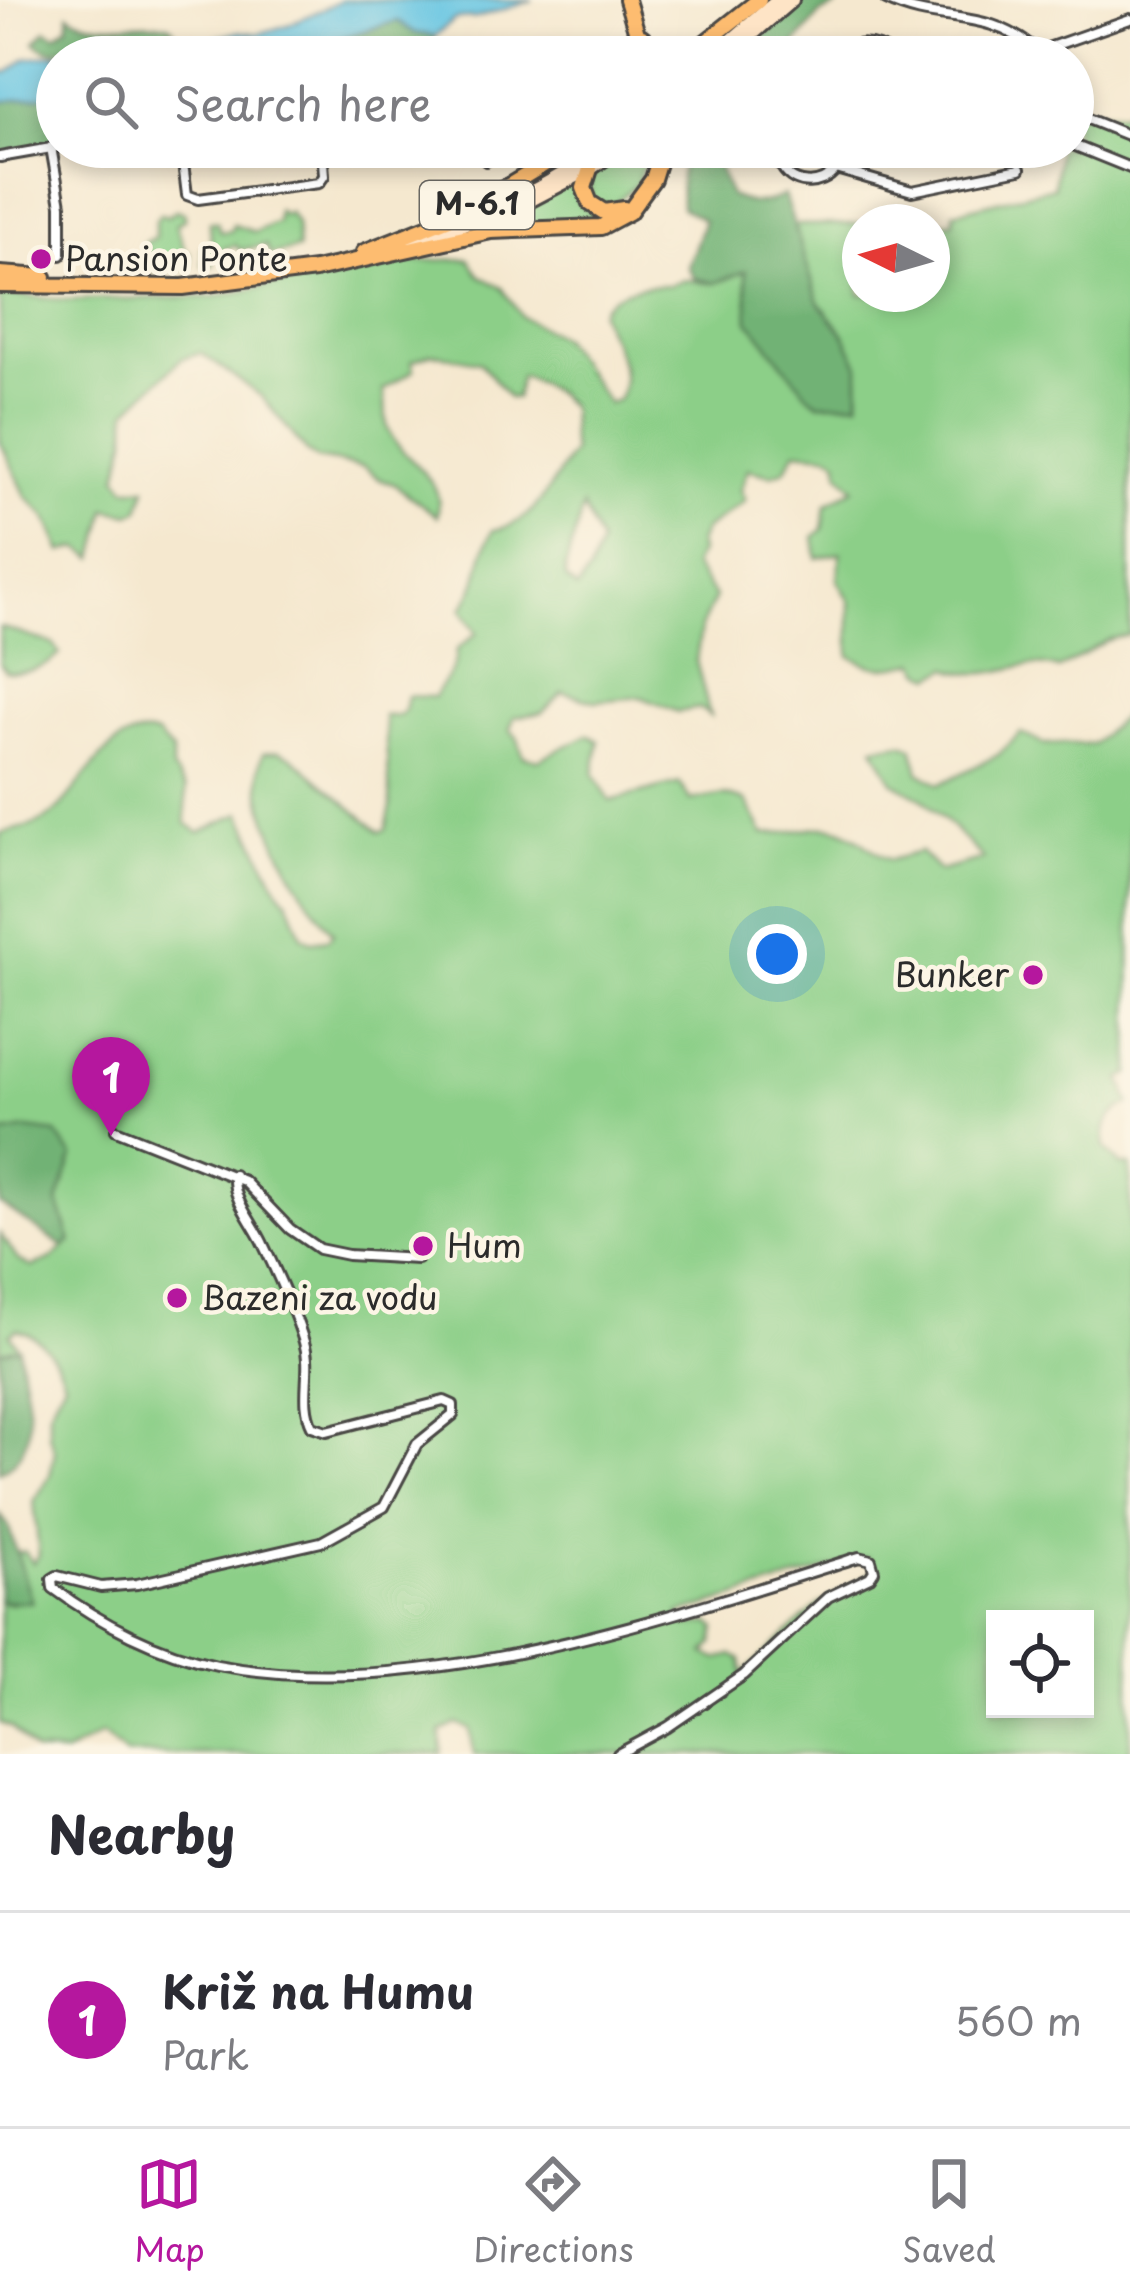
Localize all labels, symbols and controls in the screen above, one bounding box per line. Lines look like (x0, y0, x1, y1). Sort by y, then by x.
search box (36, 36, 1094, 168)
text: Search here (174, 68, 431, 136)
icon: search (78, 69, 144, 135)
road number: M-6.1 (420, 181, 534, 229)
north arrow (842, 204, 950, 312)
place label: Pansion Ponte (65, 232, 288, 282)
marker: Pansion Ponte (28, 246, 54, 272)
your location (747, 924, 807, 984)
place label: Bunker (895, 948, 1010, 998)
marker: Bunker (1020, 962, 1046, 988)
pin: 1 (72, 1037, 150, 1136)
place label: Hum (447, 1219, 522, 1269)
marker: Hum (410, 1233, 436, 1259)
place label: Bazeni za vodu (201, 1271, 437, 1321)
marker: Bazeni za vodu (164, 1285, 190, 1311)
map controls (986, 1610, 1094, 1718)
button: locate (986, 1610, 1094, 1718)
text: Nearby (48, 1794, 235, 1871)
text: Križ na Humu (162, 1956, 474, 2024)
text: 1 (78, 1990, 96, 2049)
text: 560 m (955, 1990, 1082, 2049)
text: Park (162, 2024, 249, 2083)
tab: Map (134, 2151, 205, 2273)
tab: Directions (473, 2151, 634, 2273)
tab: Saved (902, 2151, 996, 2273)

